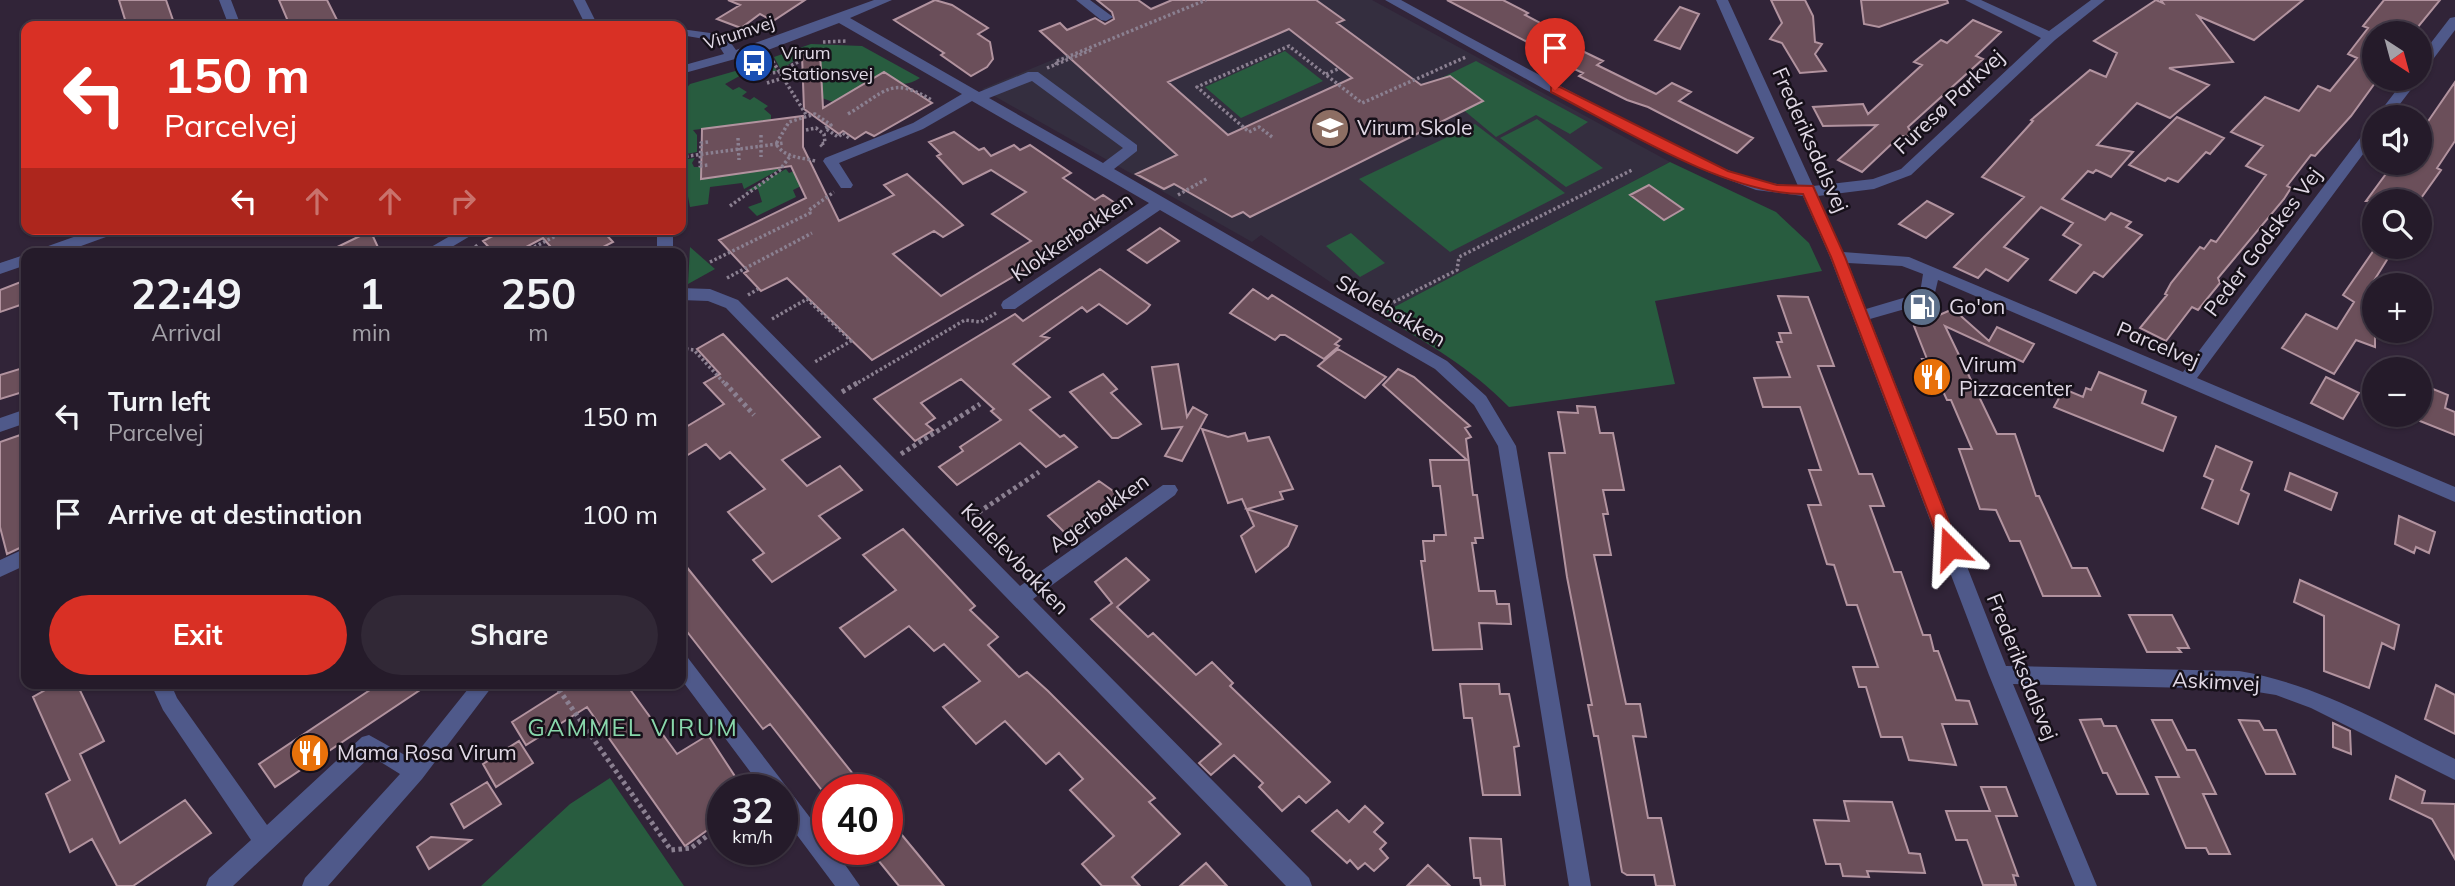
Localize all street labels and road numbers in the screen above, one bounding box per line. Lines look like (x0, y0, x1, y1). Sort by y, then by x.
street label: Virumvej (701, 10, 777, 55)
street label: Furesø Parkvej (1888, 43, 2009, 159)
street label: Frederiksdalsvej (1767, 63, 1855, 216)
street label: Peder Godskes Vej (2198, 162, 2327, 321)
street label: Klokkerbakken (1006, 186, 1137, 286)
street label: Skolebakken (1332, 268, 1451, 352)
street label: Parcelvej (2113, 315, 2204, 373)
street label: Agerbakken (1043, 467, 1154, 557)
street label: Kollelevbakken (956, 497, 1075, 619)
street label: Frederiksdalsvej (1982, 589, 2064, 744)
street label: Askimvej (2172, 666, 2260, 696)

